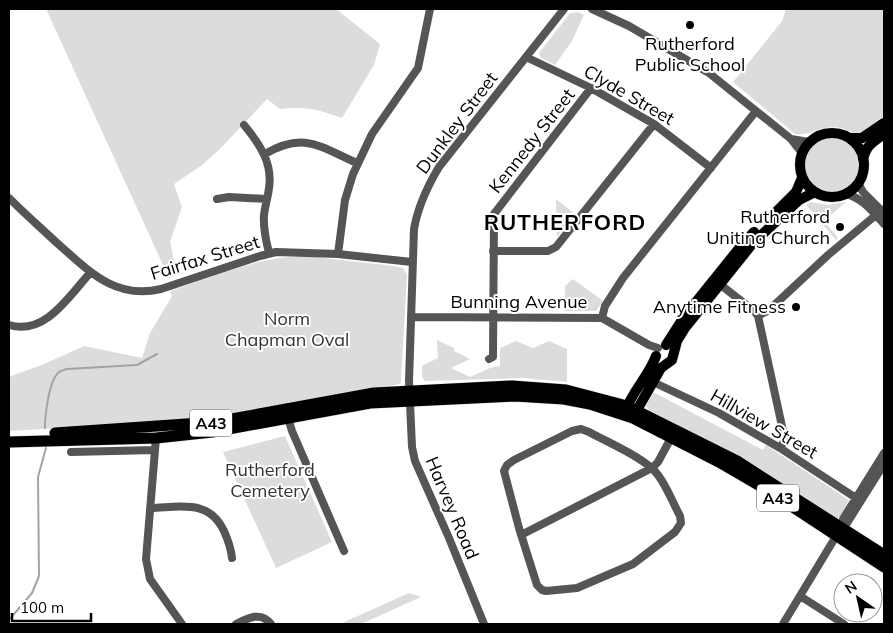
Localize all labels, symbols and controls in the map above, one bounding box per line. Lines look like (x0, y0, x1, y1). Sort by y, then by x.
marker: Rutherford Public School (684, 19, 696, 31)
place label: Rutherford Public School (635, 32, 745, 76)
street label: Clyde Street (580, 59, 679, 130)
street label: Dunkley Street (411, 67, 502, 178)
street label: Kennedy Street (484, 84, 580, 198)
place label: Rutherford Uniting Church (706, 205, 830, 249)
district label: RUTHERFORD (484, 208, 646, 236)
marker: Rutherford Uniting Church (834, 221, 846, 233)
street label: Fairfax Street (148, 230, 262, 285)
street label: Bunning Avenue (451, 290, 587, 313)
place label: Anytime Fitness (653, 295, 786, 318)
marker: Anytime Fitness (790, 301, 802, 313)
park label: Norm Chapman Oval (225, 307, 349, 351)
street label: Hillview Street (706, 384, 822, 464)
road number: A43 (190, 409, 232, 436)
street label: Harvey Road (421, 453, 484, 563)
park label: Rutherford Cemetery (225, 458, 315, 502)
road number: A43 (757, 484, 799, 512)
north arrow (833, 573, 883, 623)
text: N (841, 577, 860, 598)
scale bar (12, 590, 91, 622)
text: 100 m (20, 598, 64, 617)

